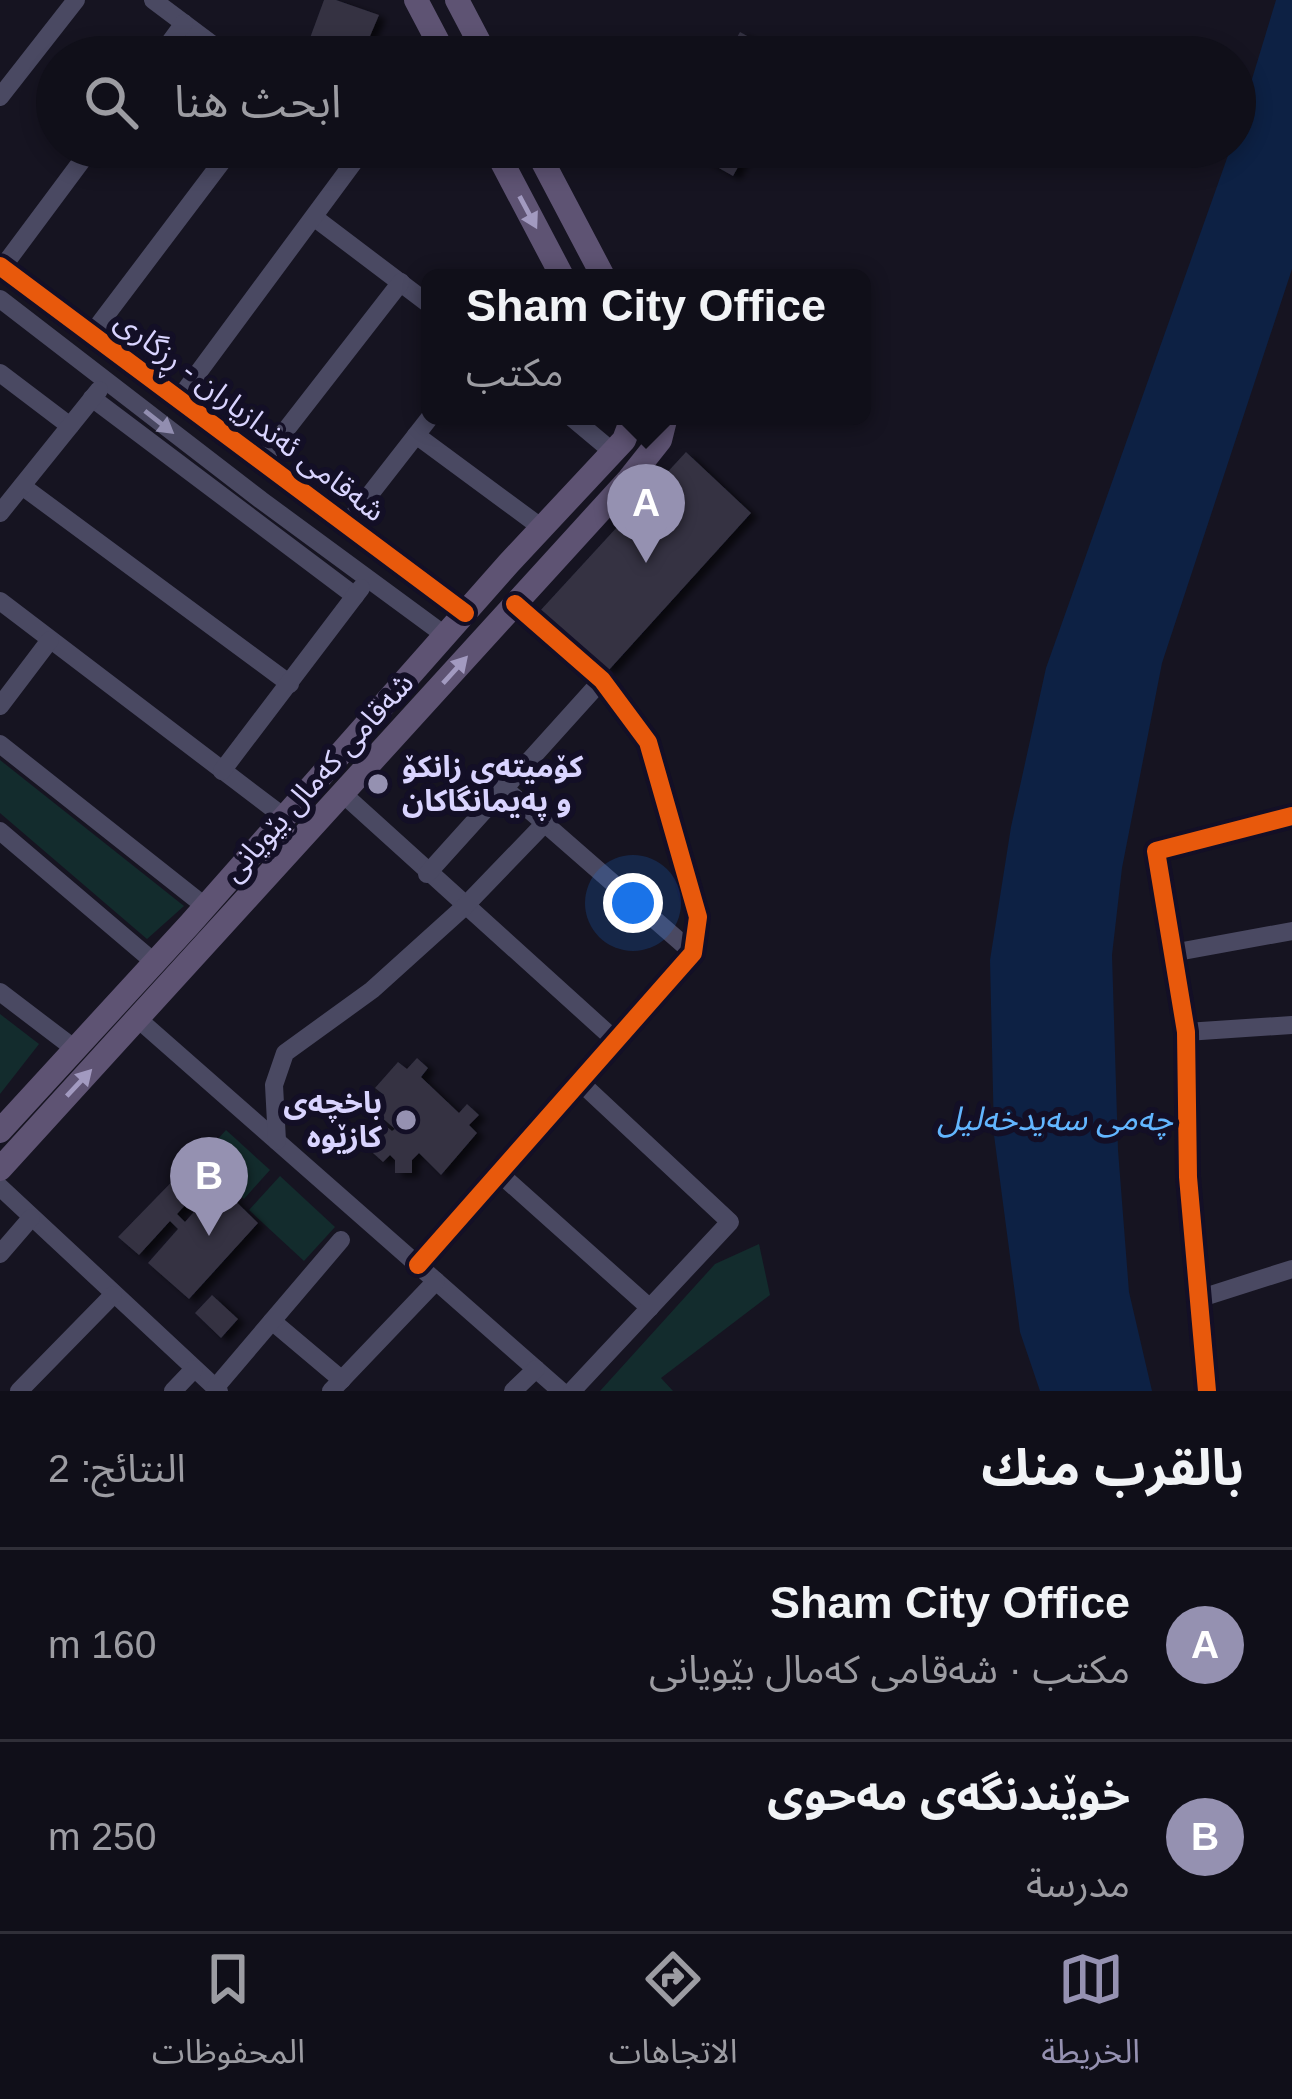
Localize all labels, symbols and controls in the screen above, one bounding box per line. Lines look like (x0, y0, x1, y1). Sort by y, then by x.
search box (36, 36, 1256, 168)
icon: search (78, 69, 144, 135)
text: ابحث هنا (174, 76, 342, 127)
one-way arrow (518, 195, 538, 230)
popup (421, 269, 871, 425)
text: Sham City Office (466, 280, 826, 331)
street label: شەقامی ئەندازیاران - ڕزگاری (104, 304, 391, 534)
text: مكتب (466, 351, 563, 394)
one-way arrow (144, 409, 175, 434)
pin: A (607, 464, 685, 563)
one-way arrow (440, 655, 468, 684)
street label: شەقامی کەمال بێویانی (216, 666, 421, 889)
place label: کۆمیتەی زانکۆ و پەیمانگاکان (402, 750, 584, 821)
marker: کۆمیتەی زانکۆ و پەیمانگاکان (365, 771, 391, 797)
your location (603, 873, 663, 933)
one-way arrow (65, 1068, 93, 1097)
place label: باخچەی کازێوە (283, 1086, 382, 1154)
water label: چەمی سەیدخەلیل (937, 1100, 1174, 1140)
marker: باخچەی کازێوە (393, 1107, 419, 1133)
pin: B (170, 1137, 248, 1236)
text: بالقرب منك (981, 1439, 1244, 1496)
text: النتائج: 2 (48, 1447, 186, 1490)
text: Sham City Office (770, 1577, 1130, 1628)
text: 160 m (48, 1623, 156, 1666)
text: A (1191, 1623, 1219, 1666)
text: مكتب · شەقامی کەمال بێویانی (649, 1648, 1130, 1691)
text: خوێندنگەی مەحوی (767, 1769, 1130, 1820)
text: 250 m (48, 1815, 156, 1858)
text: B (1191, 1815, 1219, 1858)
text: مدرسة (1026, 1862, 1130, 1905)
tab: المحفوظات (152, 1946, 305, 2087)
tab: الاتجاهات (609, 1946, 738, 2087)
tab: الخريطة (1041, 1946, 1140, 2087)

